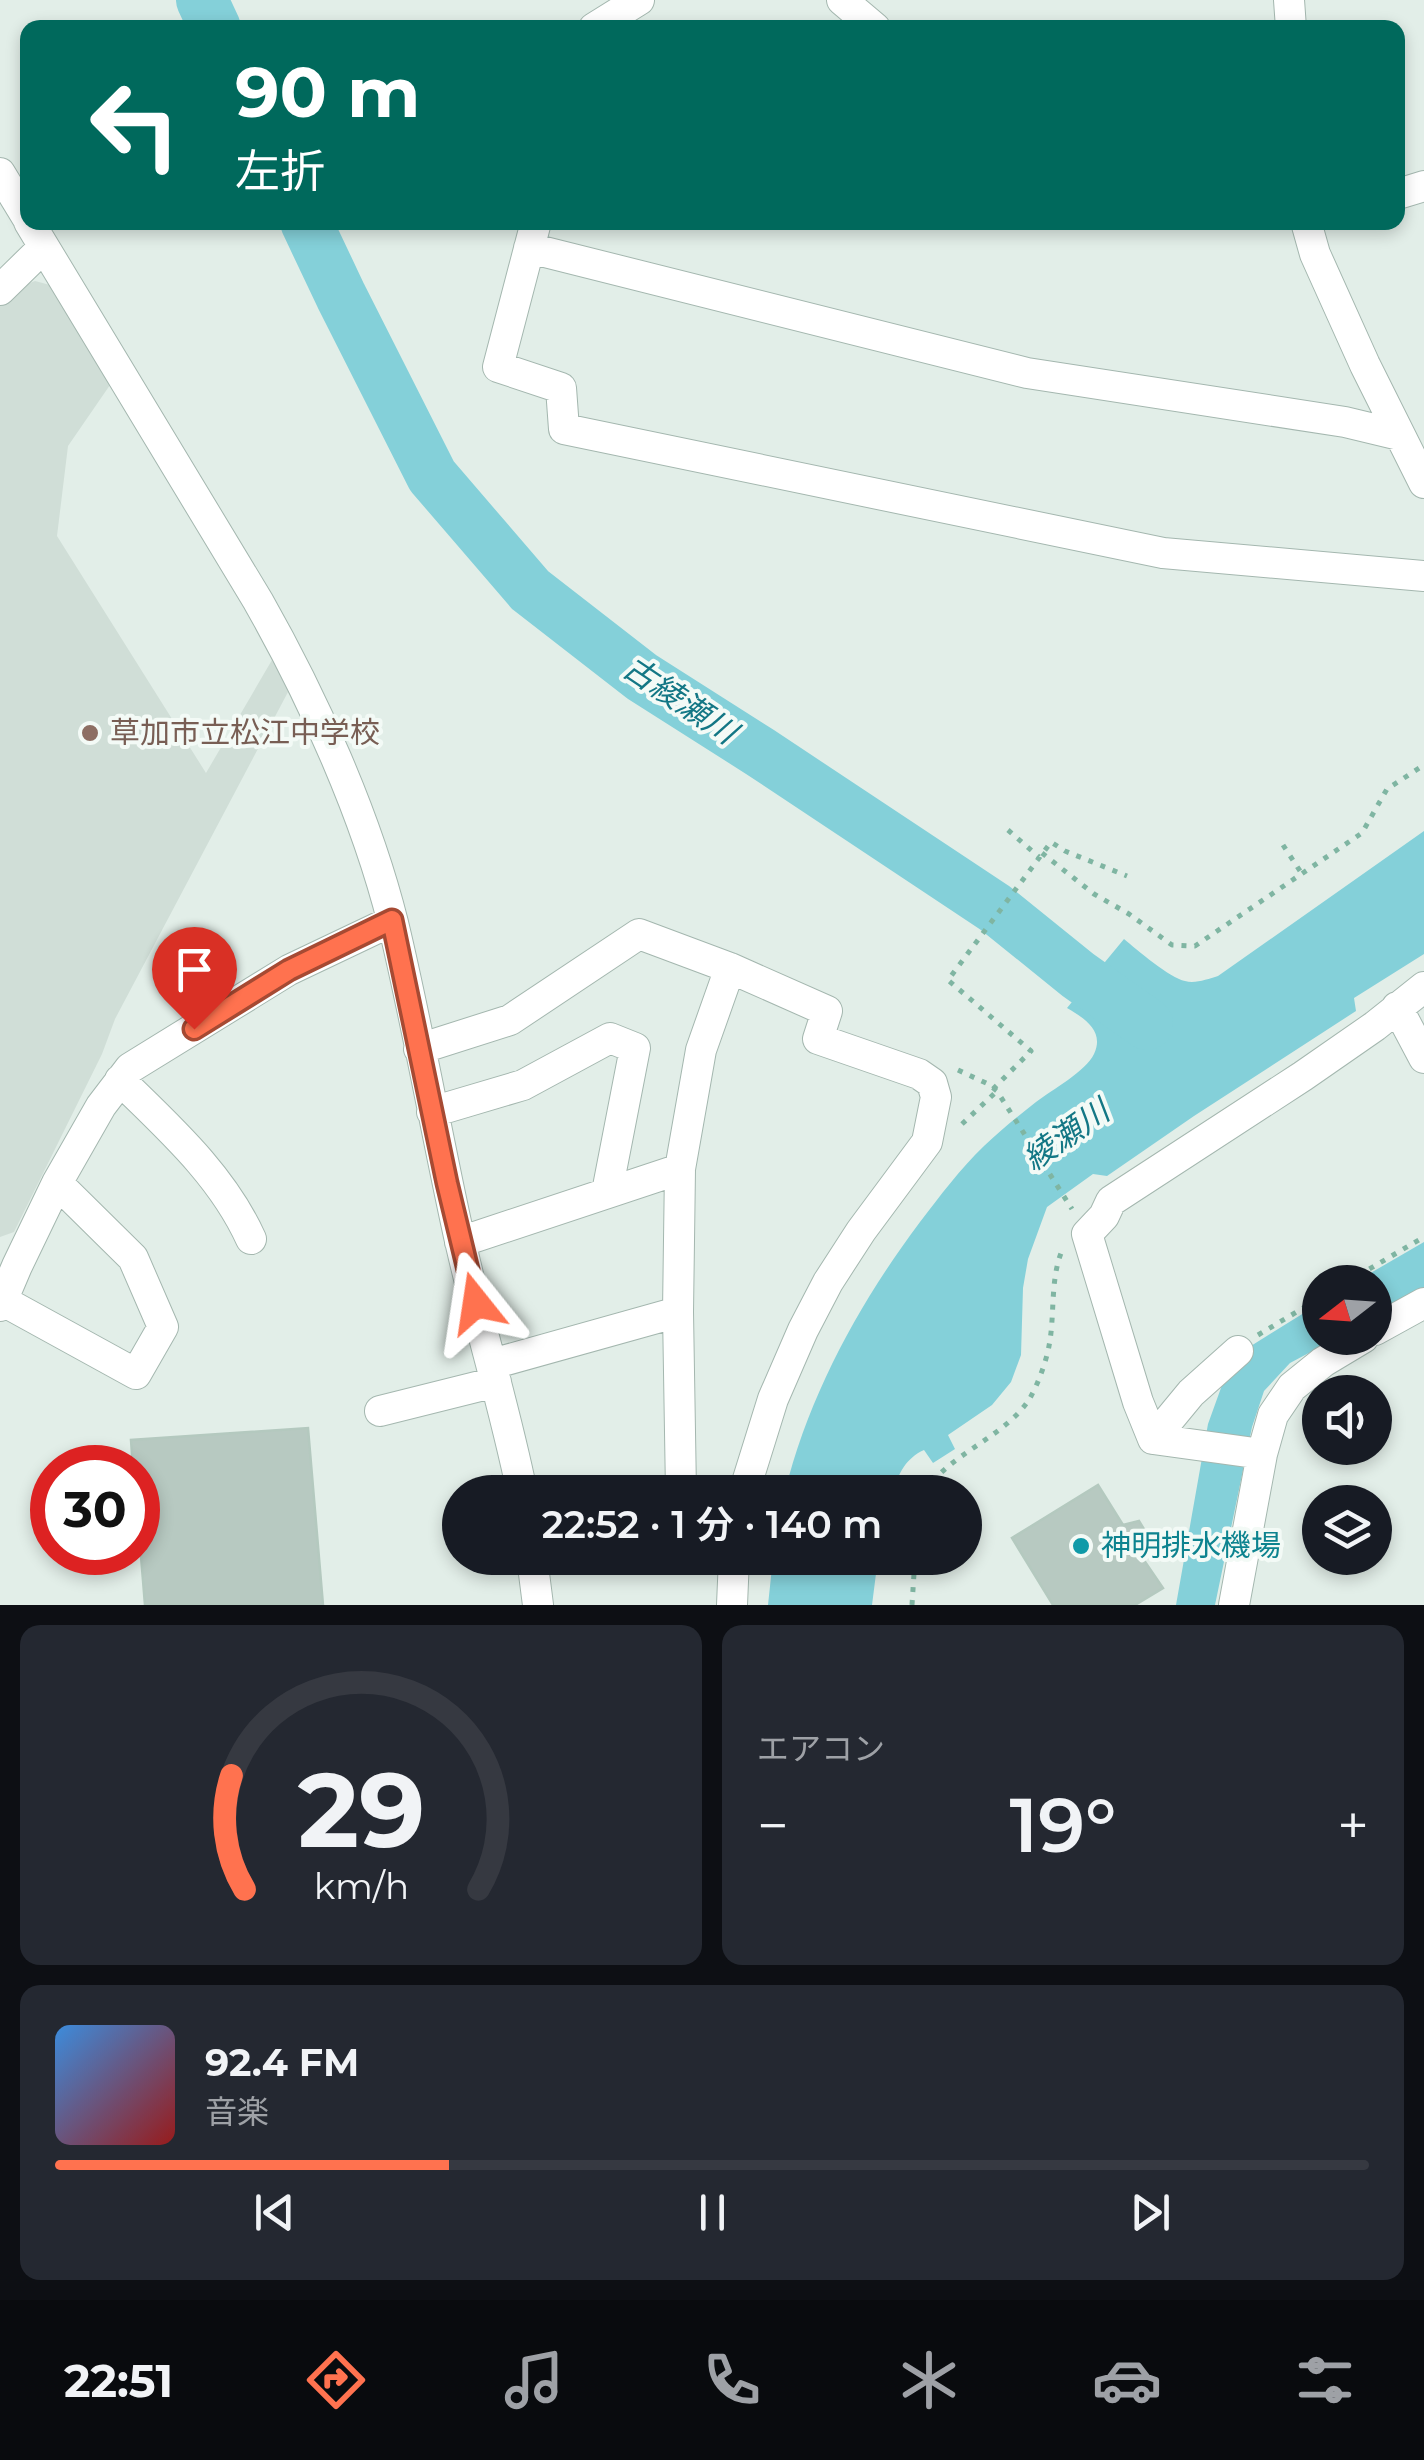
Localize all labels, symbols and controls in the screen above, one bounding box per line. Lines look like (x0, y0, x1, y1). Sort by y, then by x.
text: 90 m (235, 49, 420, 135)
icon: left (70, 60, 200, 190)
text: 左折 (235, 143, 325, 198)
water label: 古綾瀬川 (616, 648, 747, 753)
place label: 草加市立松江中学校 (110, 714, 380, 751)
marker: 草加市立松江中学校 (79, 722, 101, 744)
pin (152, 927, 237, 1030)
icon: arrive (167, 942, 222, 997)
water label: 綾瀬川 (1015, 1089, 1119, 1178)
position arrow (424, 1251, 528, 1355)
north arrow (1302, 1265, 1392, 1355)
map controls (1302, 1265, 1392, 1575)
button: sound (1302, 1375, 1392, 1465)
speed limit sign: 30 (30, 1445, 160, 1575)
button: layers (1302, 1485, 1392, 1575)
text: 22:52 · 1 分 · 140 m (542, 1501, 882, 1548)
place label: 神明排水機場 (1101, 1527, 1281, 1564)
marker: 神明排水機場 (1070, 1535, 1092, 1557)
text: エアコン (757, 1729, 885, 1768)
text: 29 (297, 1746, 425, 1873)
text: 19° (1009, 1779, 1117, 1871)
text: − (757, 1792, 789, 1859)
text: + (1337, 1792, 1369, 1859)
text: km/h (313, 1864, 409, 1908)
text: 92.4 FM (205, 2039, 359, 2086)
text: 音楽 (205, 2092, 269, 2131)
icon: previous (247, 2185, 302, 2240)
icon: pause (685, 2185, 740, 2240)
icon: next (1123, 2185, 1178, 2240)
icon: directions (301, 2345, 371, 2415)
icon: music (499, 2345, 569, 2415)
icon: phone (697, 2345, 767, 2415)
icon: climate (894, 2345, 964, 2415)
icon: car (1092, 2345, 1162, 2415)
icon: filters (1290, 2345, 1360, 2415)
text: 22:51 (64, 2353, 173, 2408)

